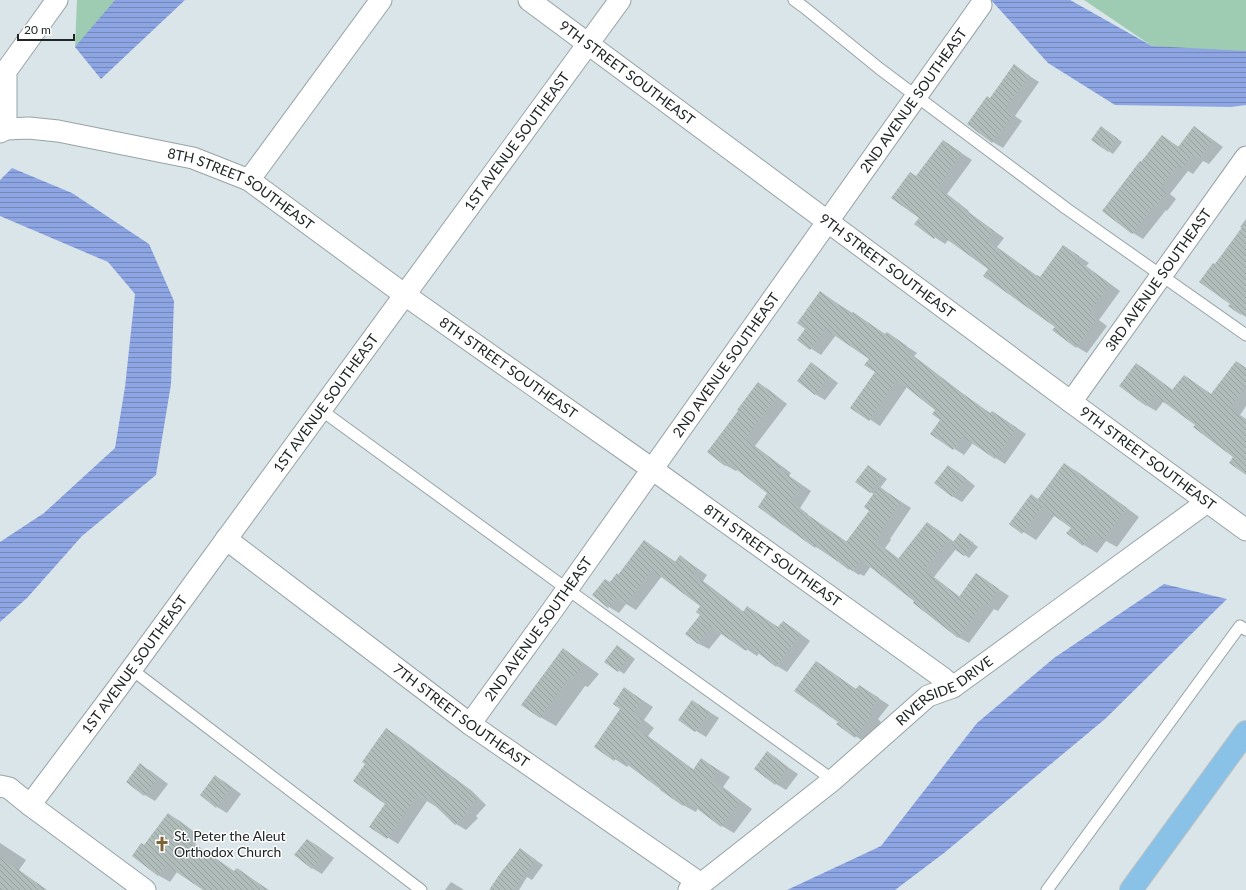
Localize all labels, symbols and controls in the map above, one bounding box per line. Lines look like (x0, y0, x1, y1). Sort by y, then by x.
scale bar (18, 16, 74, 42)
street label: 9TH STREET SOUTHEAST (556, 16, 699, 129)
text: 20 m (24, 22, 51, 37)
street label: 2ND AVENUE SOUTHEAST (856, 24, 970, 176)
street label: 1ST AVENUE SOUTHEAST (460, 68, 573, 214)
street label: 8TH STREET SOUTHEAST (166, 144, 318, 233)
street label: 3RD AVENUE SOUTHEAST (1101, 204, 1215, 354)
street label: 9TH STREET SOUTHEAST (816, 209, 959, 322)
street label: 2ND AVENUE SOUTHEAST (669, 288, 783, 440)
street label: 8TH STREET SOUTHEAST (436, 313, 581, 422)
street label: 1ST AVENUE SOUTHEAST (269, 330, 382, 475)
street label: 9TH STREET SOUTHEAST (1077, 402, 1220, 514)
street label: 8TH STREET SOUTHEAST (701, 500, 845, 610)
street label: 2ND AVENUE SOUTHEAST (481, 553, 596, 704)
street label: 1ST AVENUE SOUTHEAST (78, 591, 191, 737)
street label: RIVERSIDE DRIVE (892, 652, 996, 729)
street label: 7TH STREET SOUTHEAST (390, 660, 533, 771)
place label: St. Peter the Aleut Orthodox Church (174, 827, 286, 860)
church icon: St. Peter the Aleut Orthodox Church (153, 835, 171, 853)

